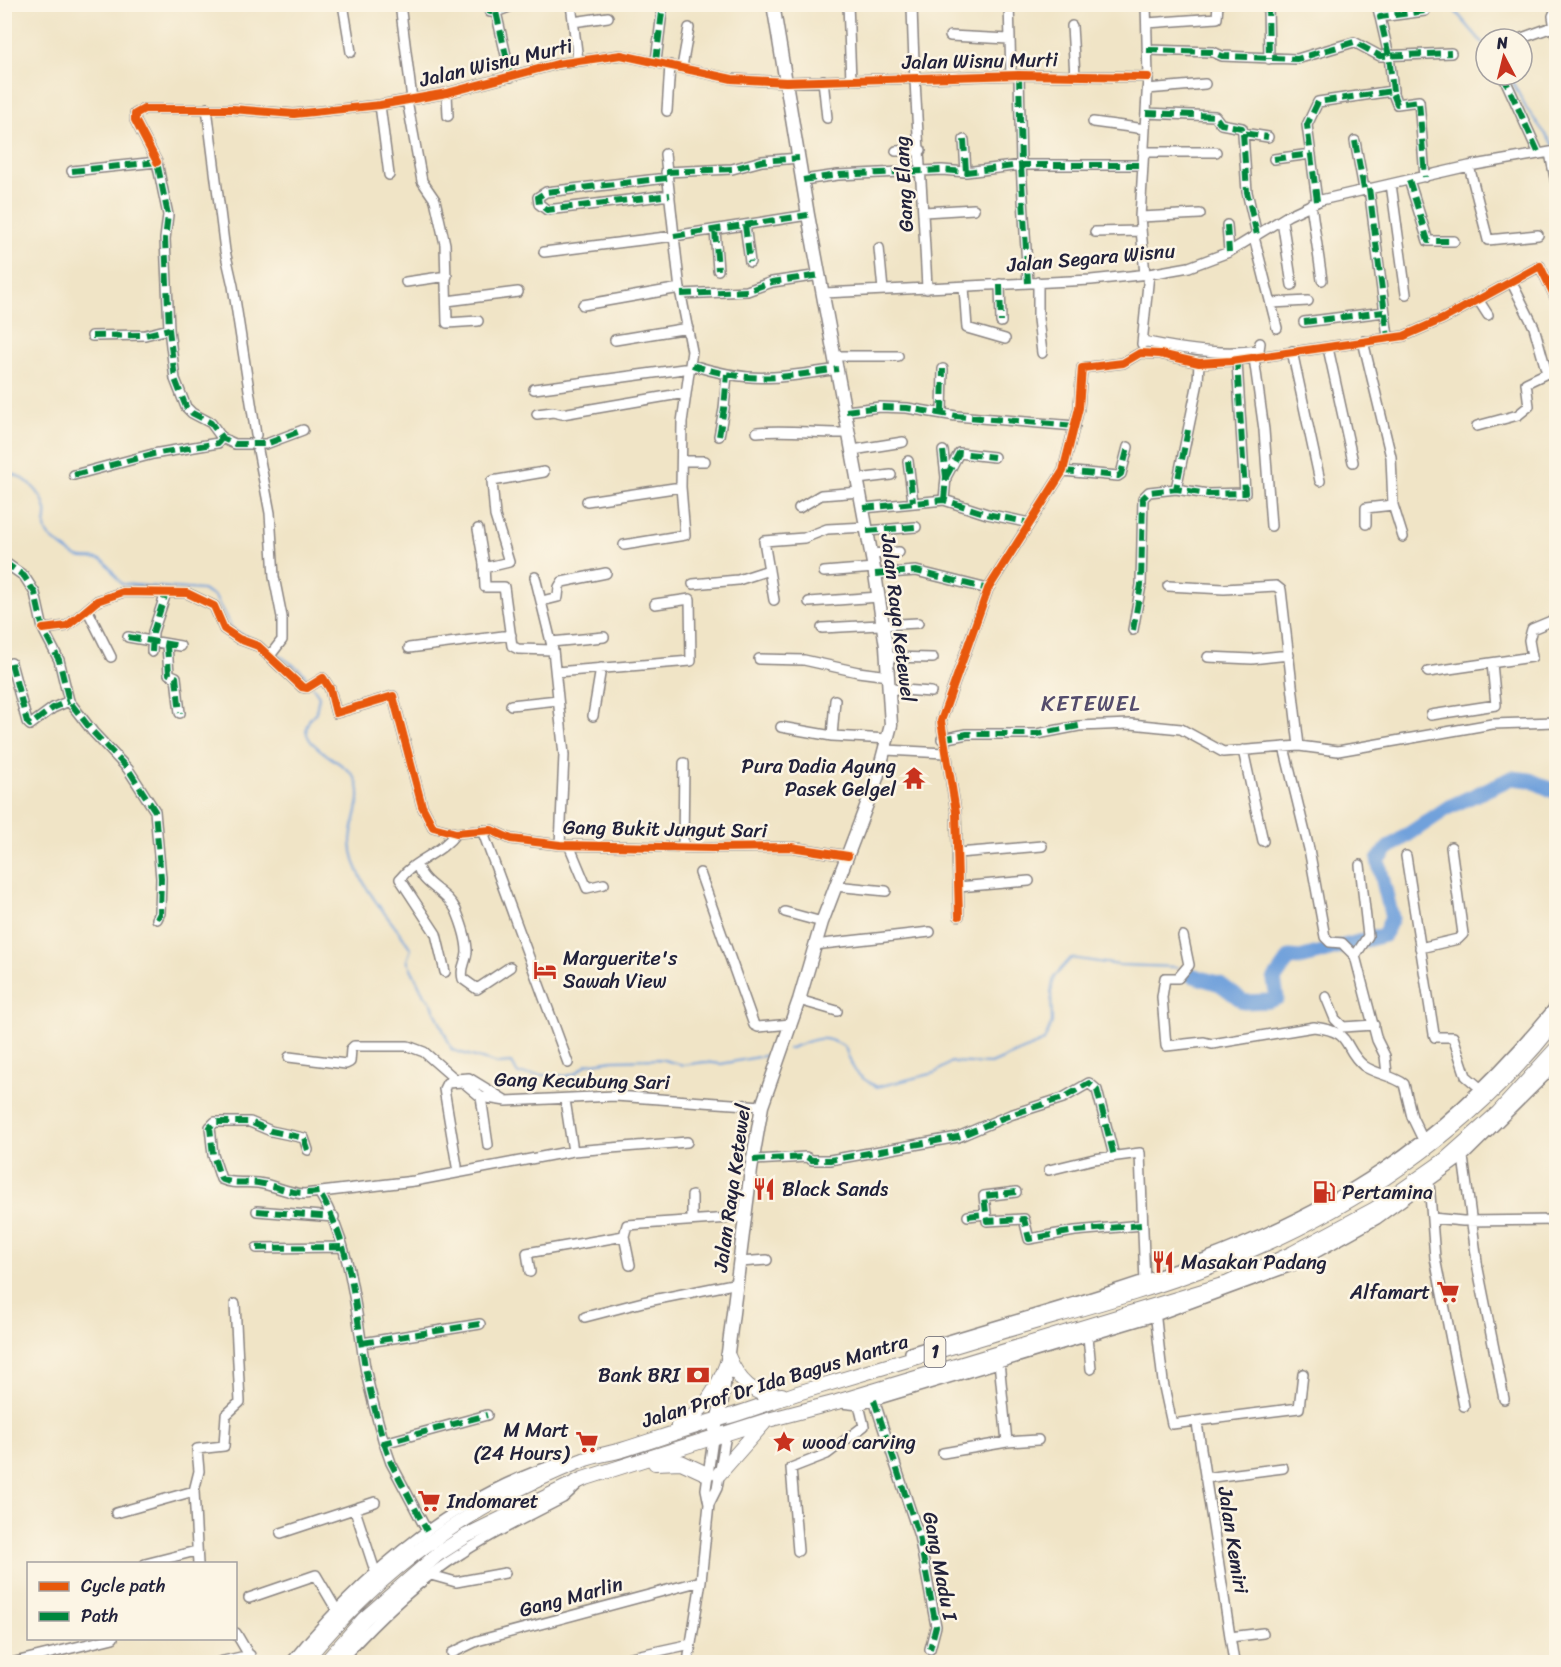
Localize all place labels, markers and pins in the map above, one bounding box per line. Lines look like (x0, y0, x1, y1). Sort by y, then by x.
place label: Pura Dadia Agung Pasek Gelgel (742, 749, 897, 807)
temple icon: Pura Dadia Agung Pasek Gelgel (901, 765, 927, 791)
place label: Marguerite's Sawah View (563, 941, 678, 999)
hotel icon: Marguerite's Sawah View (532, 957, 558, 983)
place label: Black Sands (782, 1172, 889, 1207)
place label: Pertamina (1342, 1175, 1433, 1210)
restaurant icon: Black Sands (751, 1176, 777, 1202)
fuel station icon: Pertamina (1311, 1179, 1337, 1205)
place label: Masakan Padang (1181, 1245, 1327, 1280)
restaurant icon: Masakan Padang (1150, 1249, 1176, 1275)
place label: Alfamart (1349, 1275, 1430, 1310)
supermarket icon: Alfamart (1435, 1279, 1461, 1305)
place label: Bank BRI (598, 1358, 681, 1393)
bank icon: Bank BRI (685, 1362, 711, 1388)
place label: M Mart (24 Hours) (473, 1413, 570, 1471)
place label: wood carving (802, 1425, 916, 1460)
supermarket icon: M Mart (24 Hours) (574, 1429, 600, 1455)
place icon: wood carving (771, 1429, 797, 1455)
place label: Indomaret (446, 1484, 539, 1519)
supermarket icon: Indomaret (416, 1488, 442, 1514)

